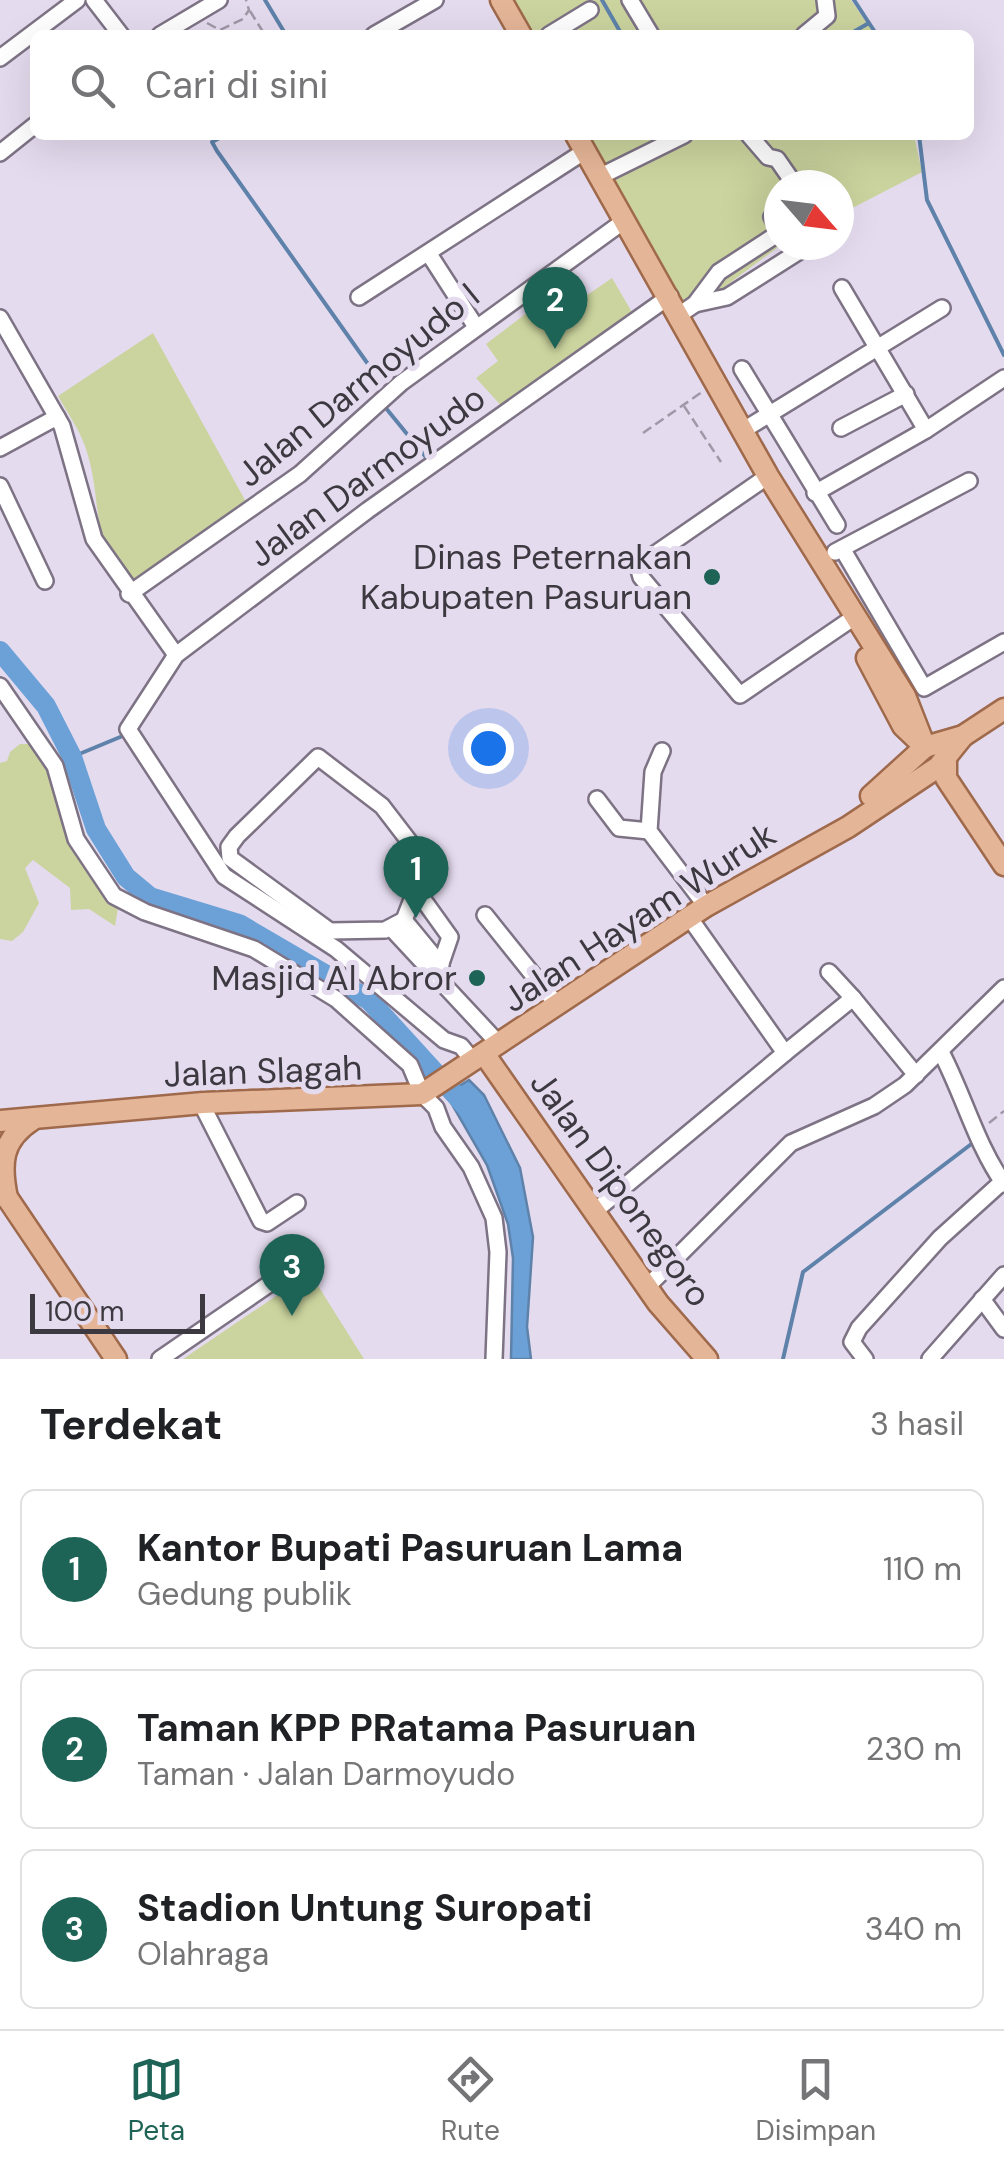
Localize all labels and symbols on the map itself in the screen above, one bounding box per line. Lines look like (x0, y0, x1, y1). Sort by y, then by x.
north arrow (764, 170, 854, 260)
pin: 2 (522, 266, 588, 349)
street label: Jalan Darmoyudo I (229, 275, 487, 495)
street label: Jalan Darmoyudo (241, 376, 493, 576)
place label: Dinas Peternakan Kabupaten Pasuruan (360, 534, 692, 620)
marker: Dinas Peternakan Kabupaten Pasuruan (701, 566, 723, 588)
your location (463, 723, 514, 774)
street label: Jalan Hayam Wuruk (493, 811, 785, 1023)
pin: 1 (384, 836, 448, 918)
place label: Masjid Al Abror (211, 955, 457, 1001)
marker: Masjid Al Abror (466, 967, 488, 989)
street label: Jalan Slagah (163, 1045, 363, 1097)
street label: Jalan Diponegoro (520, 1062, 722, 1316)
pin: 3 (260, 1234, 324, 1316)
scale bar (30, 1289, 205, 1334)

